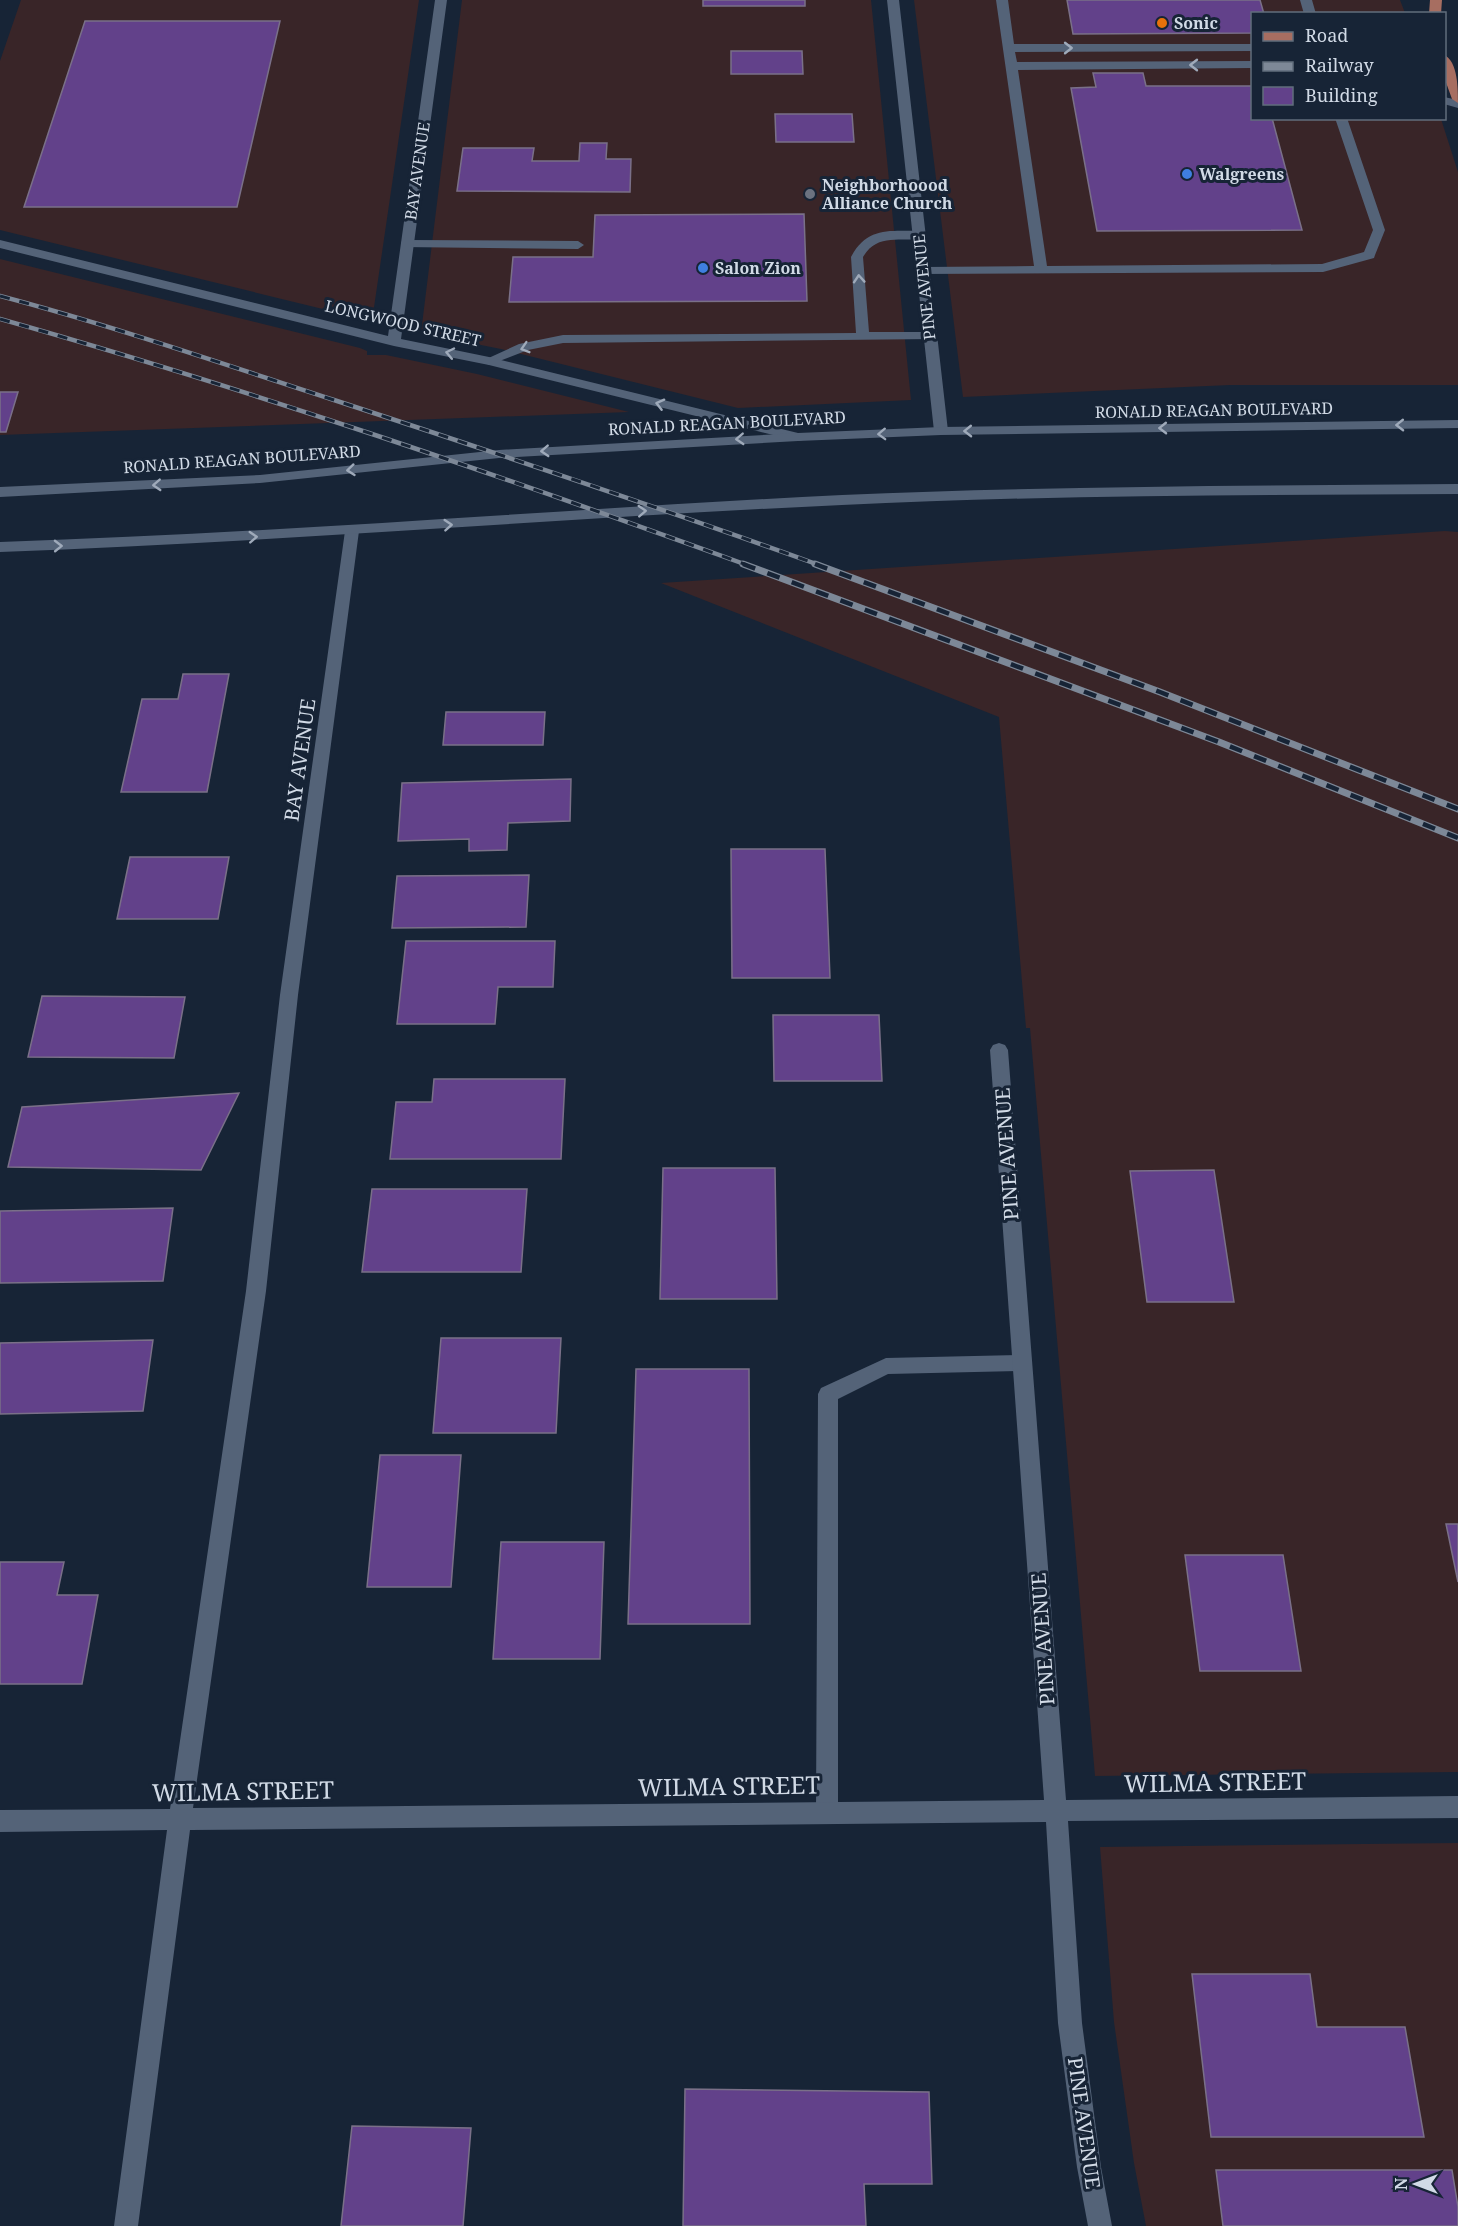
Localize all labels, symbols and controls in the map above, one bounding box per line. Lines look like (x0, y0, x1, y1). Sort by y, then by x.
place label: Sonic (1174, 12, 1218, 34)
legend (1251, 12, 1446, 120)
marker: Sonic (1155, 16, 1169, 30)
text: Road (1305, 23, 1348, 47)
one-way arrow (1063, 42, 1072, 54)
text: Railway (1305, 53, 1375, 77)
one-way arrow (1190, 59, 1199, 71)
text: Building (1305, 83, 1378, 107)
street label: BAY AVENUE (399, 120, 435, 221)
place label: Walgreens (1199, 163, 1285, 185)
marker: Walgreens (1180, 167, 1194, 181)
place label: Neighborhoood Alliance Church (822, 174, 953, 214)
marker: Neighborhoood Alliance Church (803, 187, 817, 201)
street label: PINE AVENUE (908, 233, 940, 341)
place label: Salon Zion (715, 257, 801, 279)
marker: Salon Zion (696, 261, 710, 275)
one-way arrow (853, 275, 866, 284)
street label: LONGWOOD STREET (323, 294, 483, 352)
one-way arrow (520, 341, 531, 353)
one-way arrow (445, 347, 455, 360)
street label: RONALD REAGAN BOULEVARD (1095, 397, 1333, 423)
one-way arrow (655, 399, 665, 412)
street label: RONALD REAGAN BOULEVARD (608, 406, 846, 440)
one-way arrow (1395, 419, 1404, 432)
one-way arrow (1158, 422, 1167, 435)
one-way arrow (963, 425, 972, 437)
one-way arrow (878, 427, 887, 440)
one-way arrow (735, 433, 744, 446)
street label: RONALD REAGAN BOULEVARD (122, 440, 362, 478)
one-way arrow (541, 444, 550, 457)
one-way arrow (347, 463, 356, 476)
one-way arrow (152, 478, 161, 491)
one-way arrow (638, 505, 647, 518)
one-way arrow (443, 518, 452, 531)
one-way arrow (249, 530, 258, 543)
one-way arrow (54, 540, 63, 552)
street label: BAY AVENUE (278, 697, 321, 823)
street label: PINE AVENUE (988, 1087, 1025, 1221)
street label: PINE AVENUE (1024, 1572, 1061, 1706)
street label: WILMA STREET (1124, 1763, 1307, 1800)
street label: WILMA STREET (638, 1767, 821, 1804)
street label: WILMA STREET (152, 1772, 335, 1809)
street label: PINE AVENUE (1062, 2055, 1107, 2191)
north arrow (1386, 2154, 1446, 2214)
text: N (1390, 2177, 1412, 2190)

